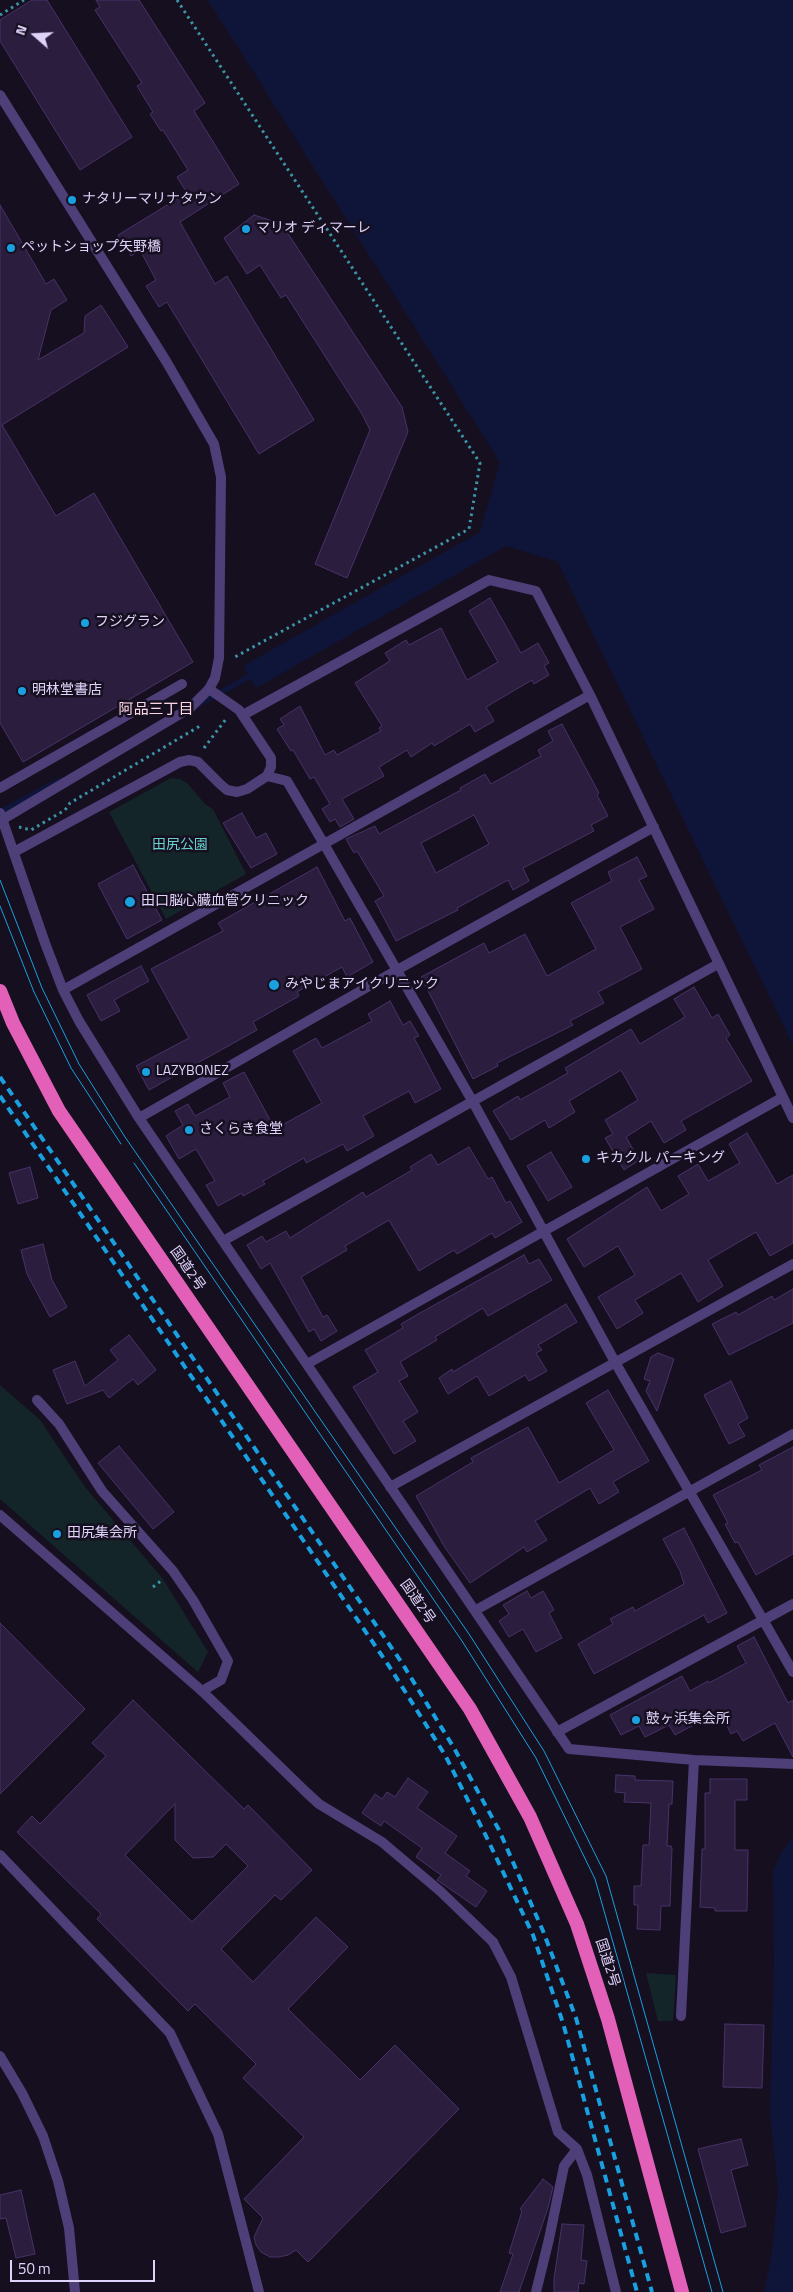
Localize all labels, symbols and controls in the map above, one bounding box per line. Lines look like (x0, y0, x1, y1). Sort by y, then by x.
north arrow (10, 10, 60, 60)
text: N (9, 22, 32, 38)
place label: ナタリーマリナタウン (82, 192, 222, 208)
marker: ナタリーマリナタウン (66, 194, 78, 206)
place label: マリオ ディマーレ (256, 221, 371, 237)
marker: マリオ ディマーレ (240, 223, 252, 235)
place label: ペットショップ矢野橋 (21, 240, 161, 256)
marker: ペットショップ矢野橋 (5, 242, 17, 254)
place label: フジグラン (95, 615, 165, 631)
marker: フジグラン (79, 617, 91, 629)
place label: 明林堂書店 (32, 683, 102, 699)
marker: 明林堂書店 (16, 685, 28, 697)
district label: 阿品三丁目 (119, 701, 193, 719)
park label: 田尻公園 (152, 838, 208, 854)
place label: 田口脳心臓血管クリニック (141, 894, 309, 910)
marker: 田口脳心臓血管クリニック (123, 895, 137, 909)
place label: みやじまアイクリニック (285, 977, 439, 993)
marker: みやじまアイクリニック (267, 978, 281, 992)
place label: LAZYBONEZ (156, 1064, 229, 1080)
marker: LAZYBONEZ (140, 1066, 152, 1078)
place label: さくらき食堂 (199, 1122, 283, 1138)
marker: さくらき食堂 (183, 1124, 195, 1136)
place label: キカクル パーキング (596, 1151, 725, 1167)
marker: キカクル パーキング (580, 1153, 592, 1165)
street label: 国道2号 (166, 1244, 208, 1294)
place label: 田尻集会所 (67, 1526, 137, 1542)
marker: 田尻集会所 (51, 1528, 63, 1540)
street label: 国道2号 (396, 1577, 438, 1627)
place label: 鼓ヶ浜集会所 (646, 1712, 730, 1728)
marker: 鼓ヶ浜集会所 (630, 1714, 642, 1726)
street label: 国道2号 (591, 1937, 623, 1989)
scale bar (12, 2250, 158, 2282)
text: 50 m (18, 2257, 51, 2280)

